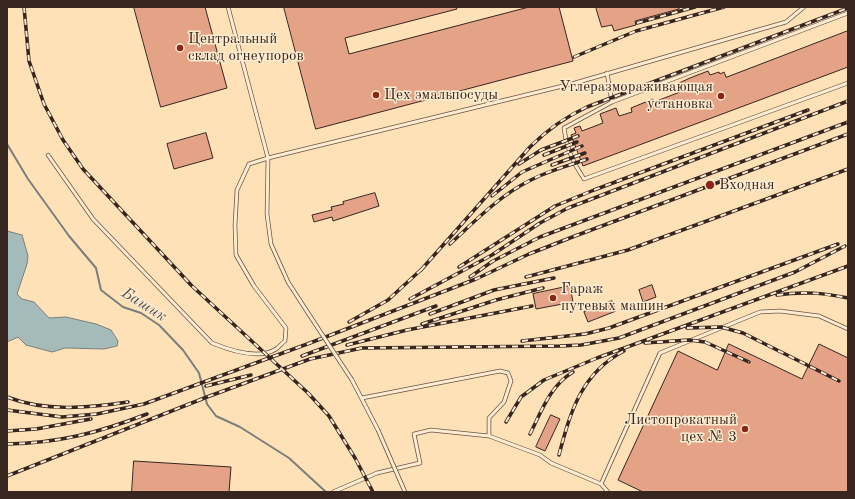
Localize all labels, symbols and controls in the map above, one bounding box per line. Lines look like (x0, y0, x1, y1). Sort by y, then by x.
place label: Центральный склад огнеупоров (188, 30, 304, 65)
marker: Центральный склад огнеупоров (175, 43, 185, 53)
place label: Углеразмораживающая установка (559, 78, 713, 113)
place label: Цех эмальпосуды (384, 86, 498, 104)
marker: Цех эмальпосуды (371, 90, 381, 100)
marker: Углеразмораживающая установка (716, 91, 726, 101)
place label: Входная (719, 176, 775, 194)
marker: Входная (704, 179, 716, 191)
place label: Гараж путевых машин (561, 280, 664, 315)
water label: Башик (118, 284, 170, 326)
marker: Гараж путевых машин (548, 293, 558, 303)
place label: Листопрокатный цех № 3 (625, 411, 737, 446)
marker: Листопрокатный цех № 3 (740, 424, 750, 434)

